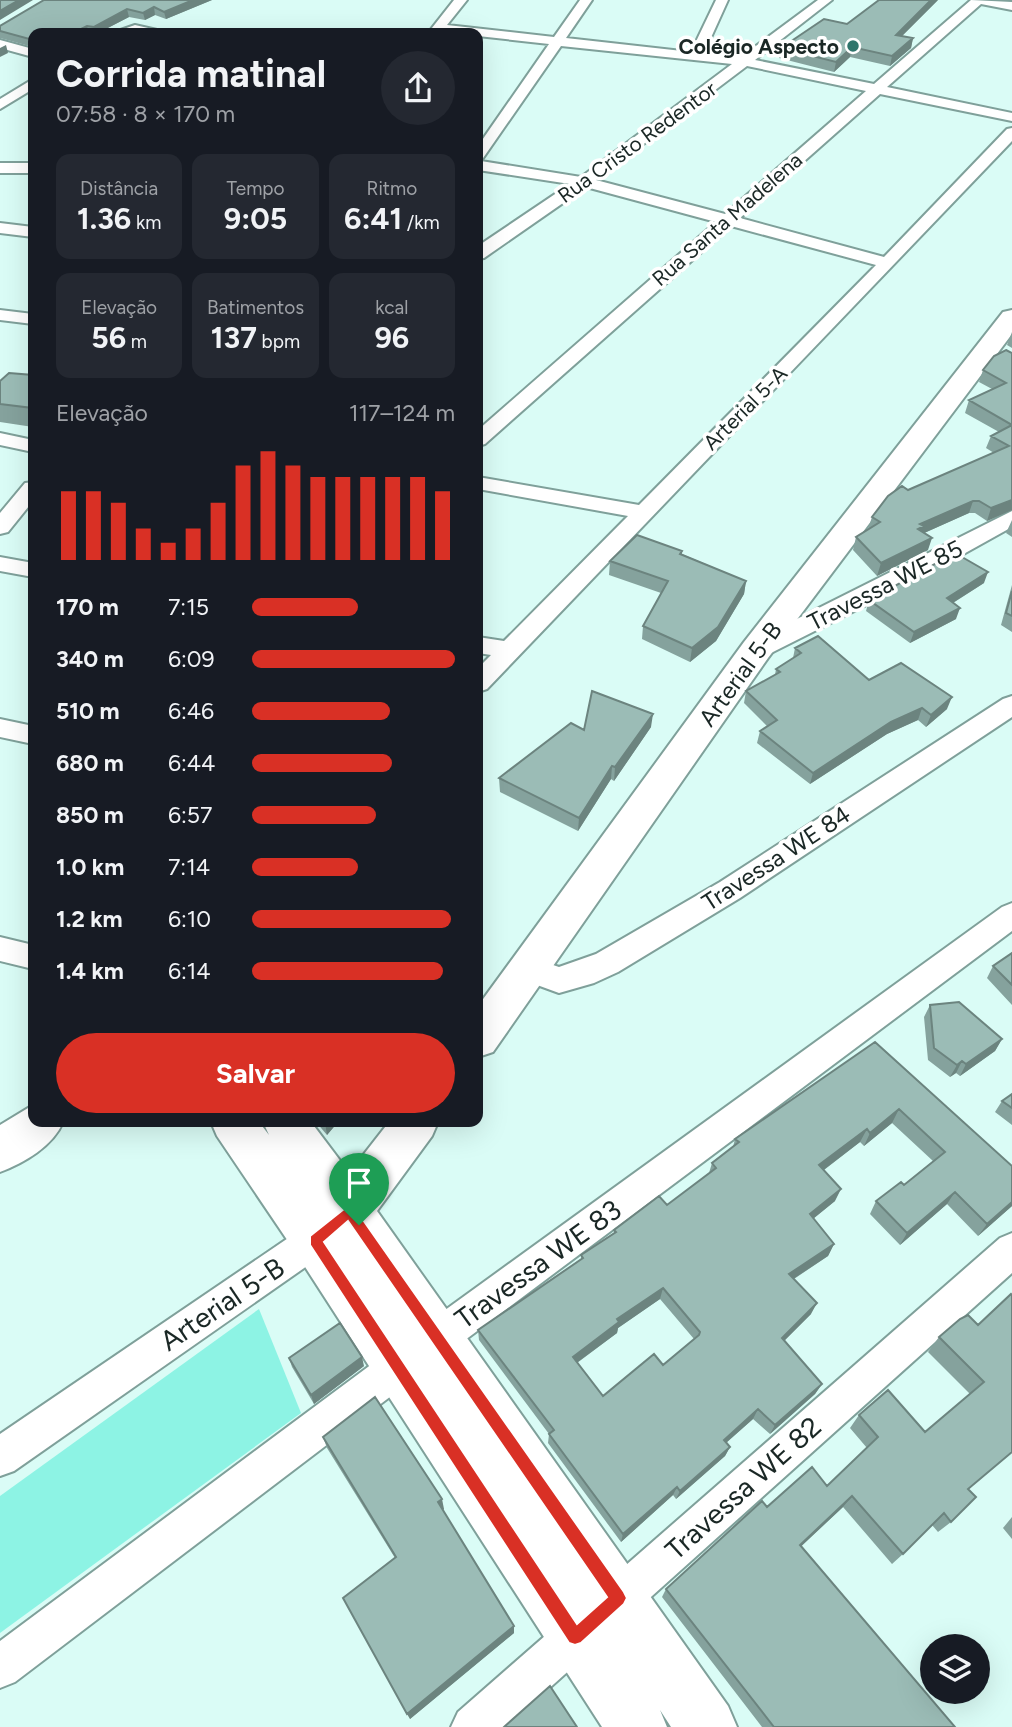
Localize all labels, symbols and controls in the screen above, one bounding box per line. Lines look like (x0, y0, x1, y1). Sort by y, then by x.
place label: Colégio Aspecto (678, 34, 839, 59)
marker: Colégio Aspecto (845, 38, 861, 54)
text: Corrida matinal (56, 51, 326, 97)
button: share (381, 51, 455, 125)
street label: Rua Cristo Redentor (553, 76, 721, 208)
text: 07:58 · 8 × 170 m (56, 100, 235, 128)
street label: Rua Santa Madelena (647, 147, 807, 291)
text: Distância (80, 177, 158, 200)
text: Tempo (226, 177, 285, 200)
text: Ritmo (366, 177, 417, 200)
text: 1.36 (77, 200, 131, 237)
text: 9:05 (224, 200, 287, 237)
text: 6:41 (344, 200, 402, 237)
text: km (131, 211, 161, 234)
text: /km (402, 211, 440, 234)
text: Elevação (81, 296, 157, 319)
text: Batimentos (207, 296, 304, 319)
text: kcal (375, 296, 408, 319)
text: 56 (91, 319, 126, 356)
text: 137 (211, 319, 257, 356)
text: 96 (374, 319, 409, 356)
text: m (126, 330, 147, 353)
text: bpm (257, 330, 300, 353)
street label: Arterial 5-A (698, 361, 792, 455)
text: Elevação (56, 399, 148, 427)
text: 117–124 m (349, 399, 455, 427)
street label: Travessa WE 85 (803, 534, 967, 636)
text: 170 m (56, 593, 119, 621)
text: 7:15 (168, 593, 209, 621)
street label: Arterial 5-B (692, 616, 788, 732)
text: 340 m (56, 645, 124, 673)
text: 6:09 (168, 645, 215, 673)
text: 510 m (56, 697, 120, 725)
text: 6:46 (168, 697, 214, 725)
text: 680 m (56, 749, 124, 777)
text: 6:44 (168, 749, 215, 777)
street label: Travessa WE 84 (696, 799, 856, 917)
text: 850 m (56, 801, 124, 829)
text: 6:57 (168, 801, 212, 829)
text: 1.0 km (56, 853, 124, 881)
text: 7:14 (168, 853, 210, 881)
text: 1.2 km (56, 905, 123, 933)
text: 6:10 (168, 905, 211, 933)
text: 1.4 km (56, 957, 124, 985)
text: 6:14 (168, 957, 211, 985)
button: Salvar (56, 1033, 455, 1113)
pin (329, 1153, 389, 1225)
icon: arrive (340, 1164, 378, 1202)
street label: Travessa WE 83 (448, 1192, 628, 1336)
street label: Arterial 5-B (153, 1250, 291, 1358)
street label: Travessa WE 82 (658, 1409, 828, 1567)
map controls (920, 1634, 990, 1704)
button: layers (920, 1634, 990, 1704)

